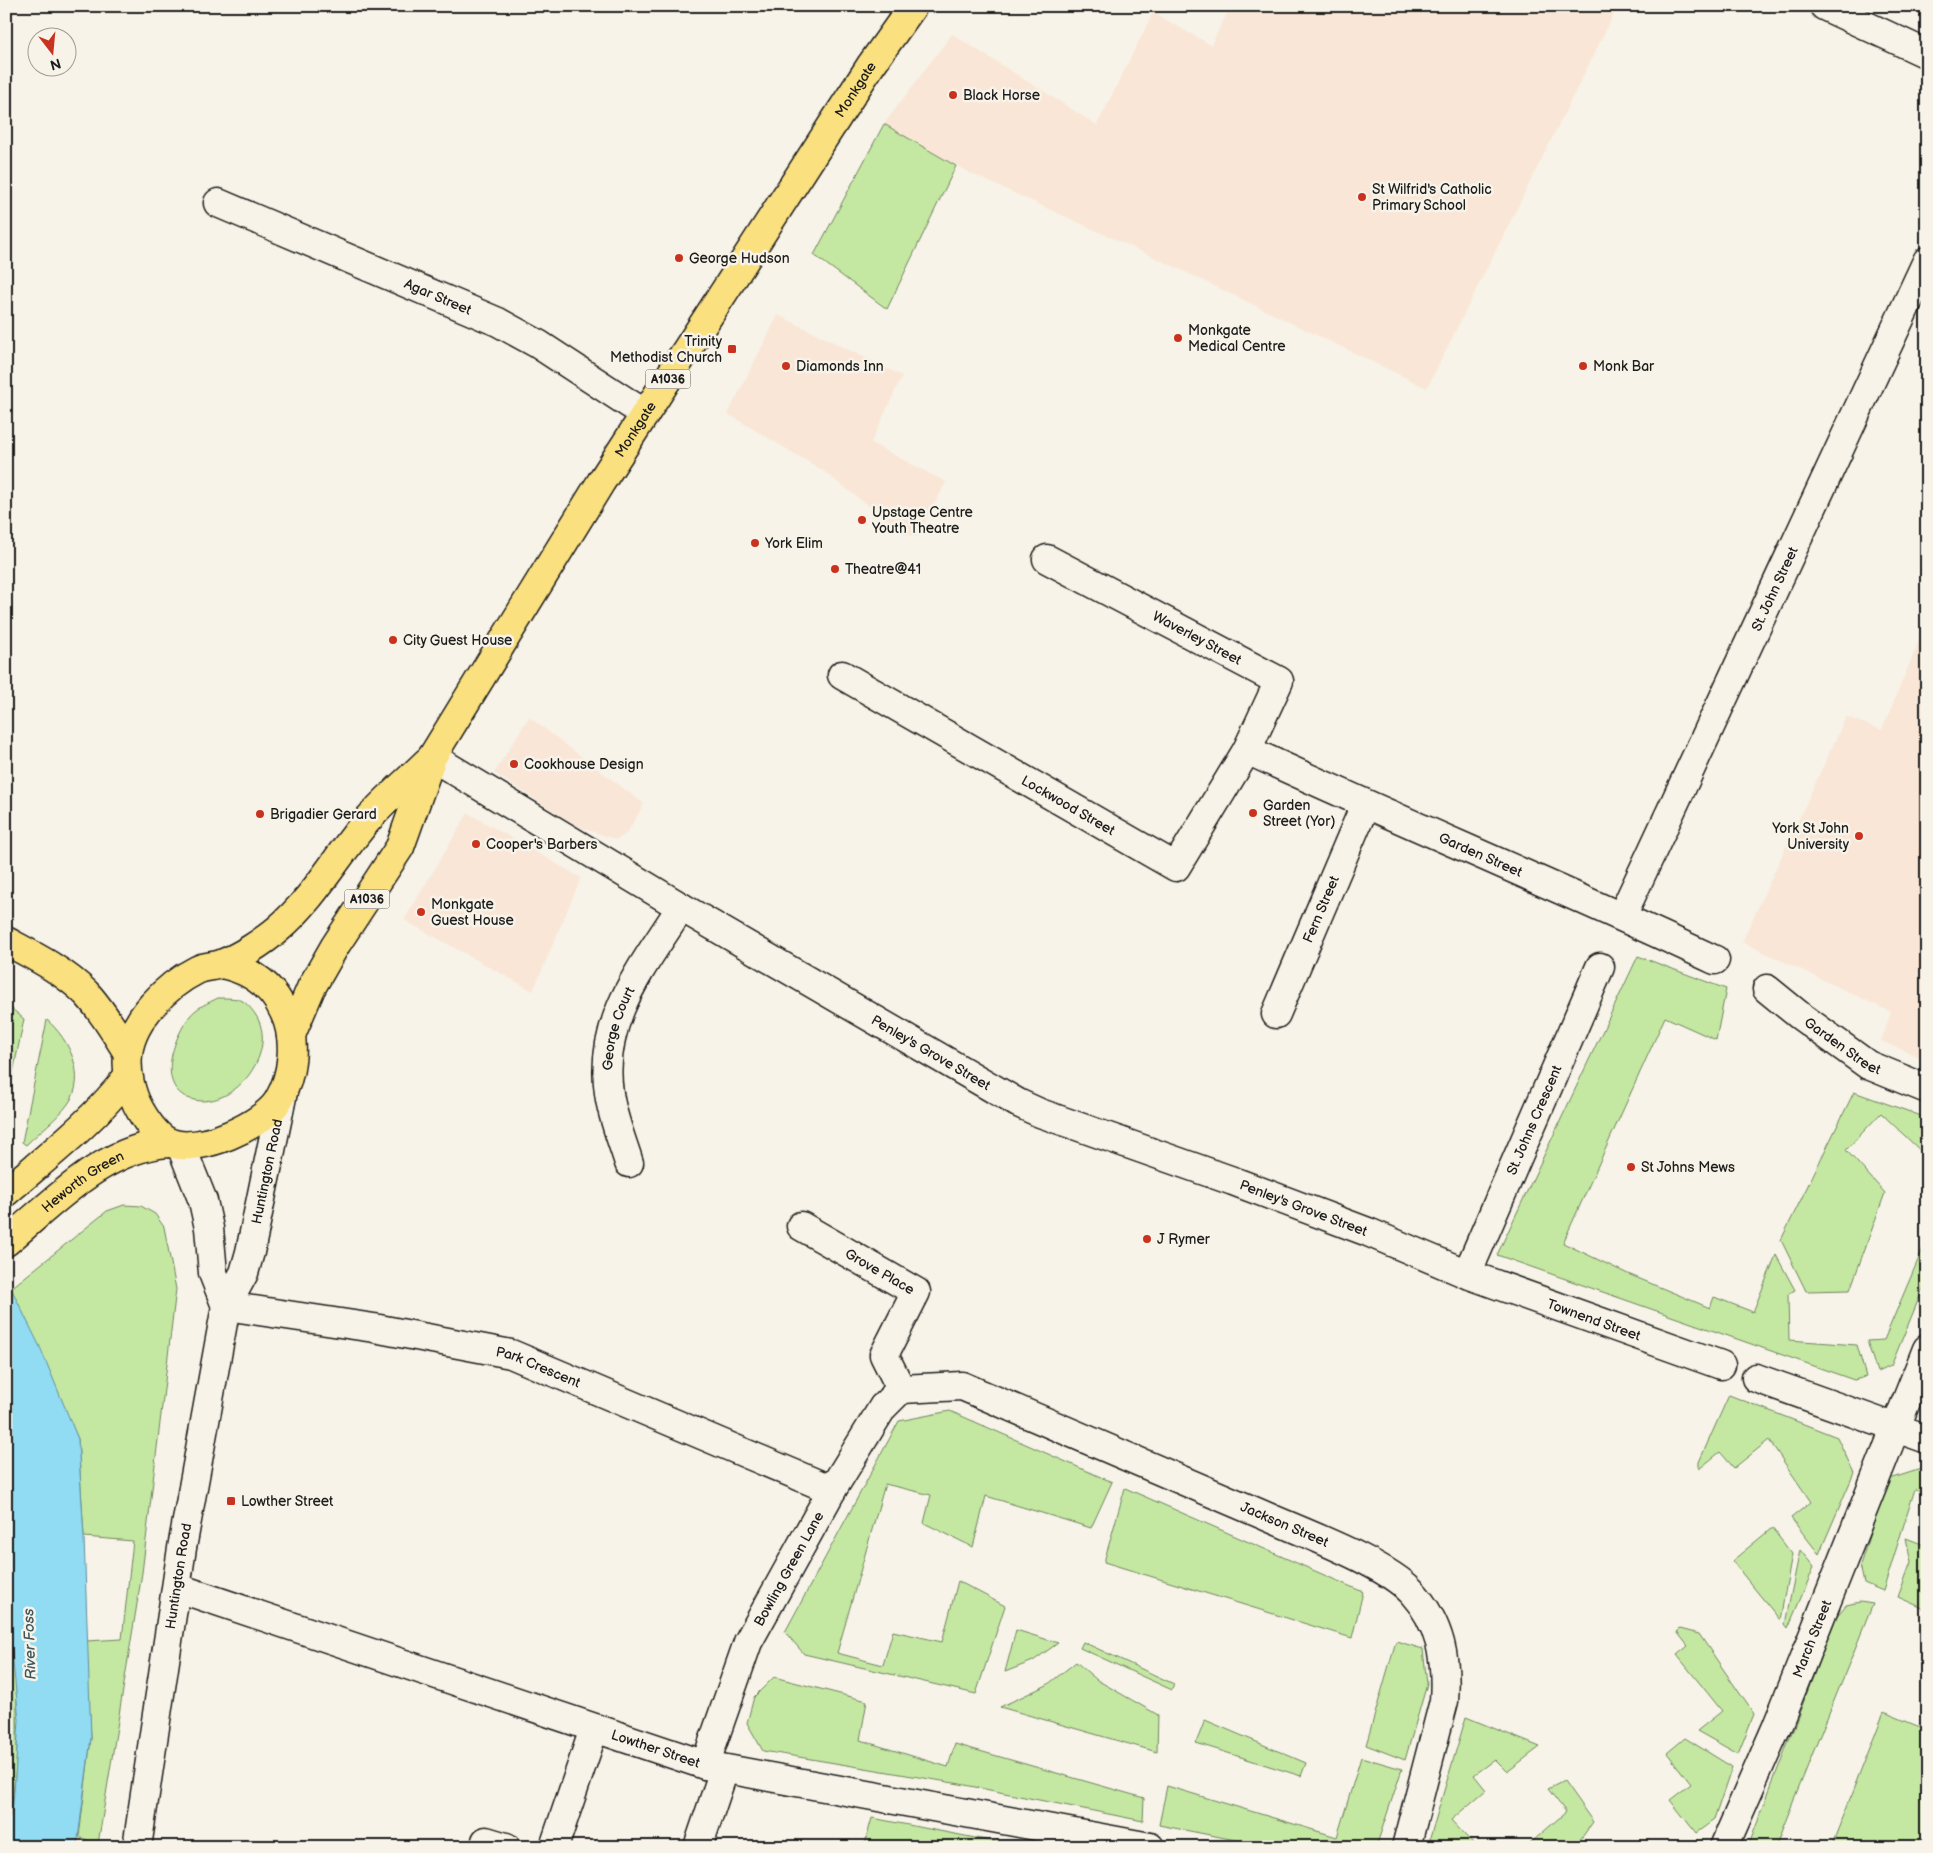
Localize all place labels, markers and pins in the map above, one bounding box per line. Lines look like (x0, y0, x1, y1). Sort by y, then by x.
place label: Black Horse (963, 87, 1040, 104)
marker: Black Horse (947, 89, 959, 101)
place label: St Wilfrid's Catholic Primary School (1372, 181, 1492, 214)
marker: St Wilfrid's Catholic Primary School (1356, 191, 1368, 203)
place label: George Hudson (689, 250, 790, 267)
marker: George Hudson (673, 252, 685, 264)
place label: Monkgate Medical Centre (1188, 322, 1285, 355)
marker: Monkgate Medical Centre (1172, 332, 1184, 344)
place label: Trinity Methodist Church (610, 333, 723, 366)
marker: Trinity Methodist Church (726, 343, 738, 355)
place label: Diamonds Inn (796, 358, 884, 375)
place label: Monk Bar (1593, 358, 1655, 375)
marker: Diamonds Inn (780, 360, 792, 372)
marker: Monk Bar (1577, 360, 1589, 372)
place label: Upstage Centre Youth Theatre (871, 504, 973, 537)
marker: Upstage Centre Youth Theatre (856, 514, 868, 526)
place label: York Elim (764, 535, 823, 552)
marker: York Elim (749, 537, 761, 549)
place label: Theatre@41 (845, 561, 921, 578)
marker: Theatre@41 (829, 563, 841, 575)
place label: City Guest House (403, 632, 512, 649)
marker: City Guest House (387, 634, 399, 646)
place label: Cookhouse Design (524, 756, 644, 773)
marker: Cookhouse Design (508, 758, 520, 770)
place label: Garden Street (Yor) (1263, 797, 1335, 830)
place label: Brigadier Gerard (270, 806, 377, 823)
marker: Garden Street (Yor) (1247, 807, 1259, 819)
marker: Brigadier Gerard (254, 808, 266, 820)
place label: York St John University (1771, 820, 1850, 853)
marker: York St John University (1853, 830, 1865, 842)
place label: Cooper's Barbers (486, 836, 597, 853)
marker: Cooper's Barbers (470, 838, 482, 850)
place label: Monkgate Guest House (431, 896, 514, 929)
marker: Monkgate Guest House (415, 906, 427, 918)
place label: St Johns Mews (1641, 1159, 1735, 1176)
marker: St Johns Mews (1625, 1161, 1637, 1173)
place label: J Rymer (1157, 1231, 1211, 1248)
marker: J Rymer (1141, 1233, 1153, 1245)
place label: Lowther Street (241, 1493, 334, 1510)
marker: Lowther Street (225, 1495, 237, 1507)

